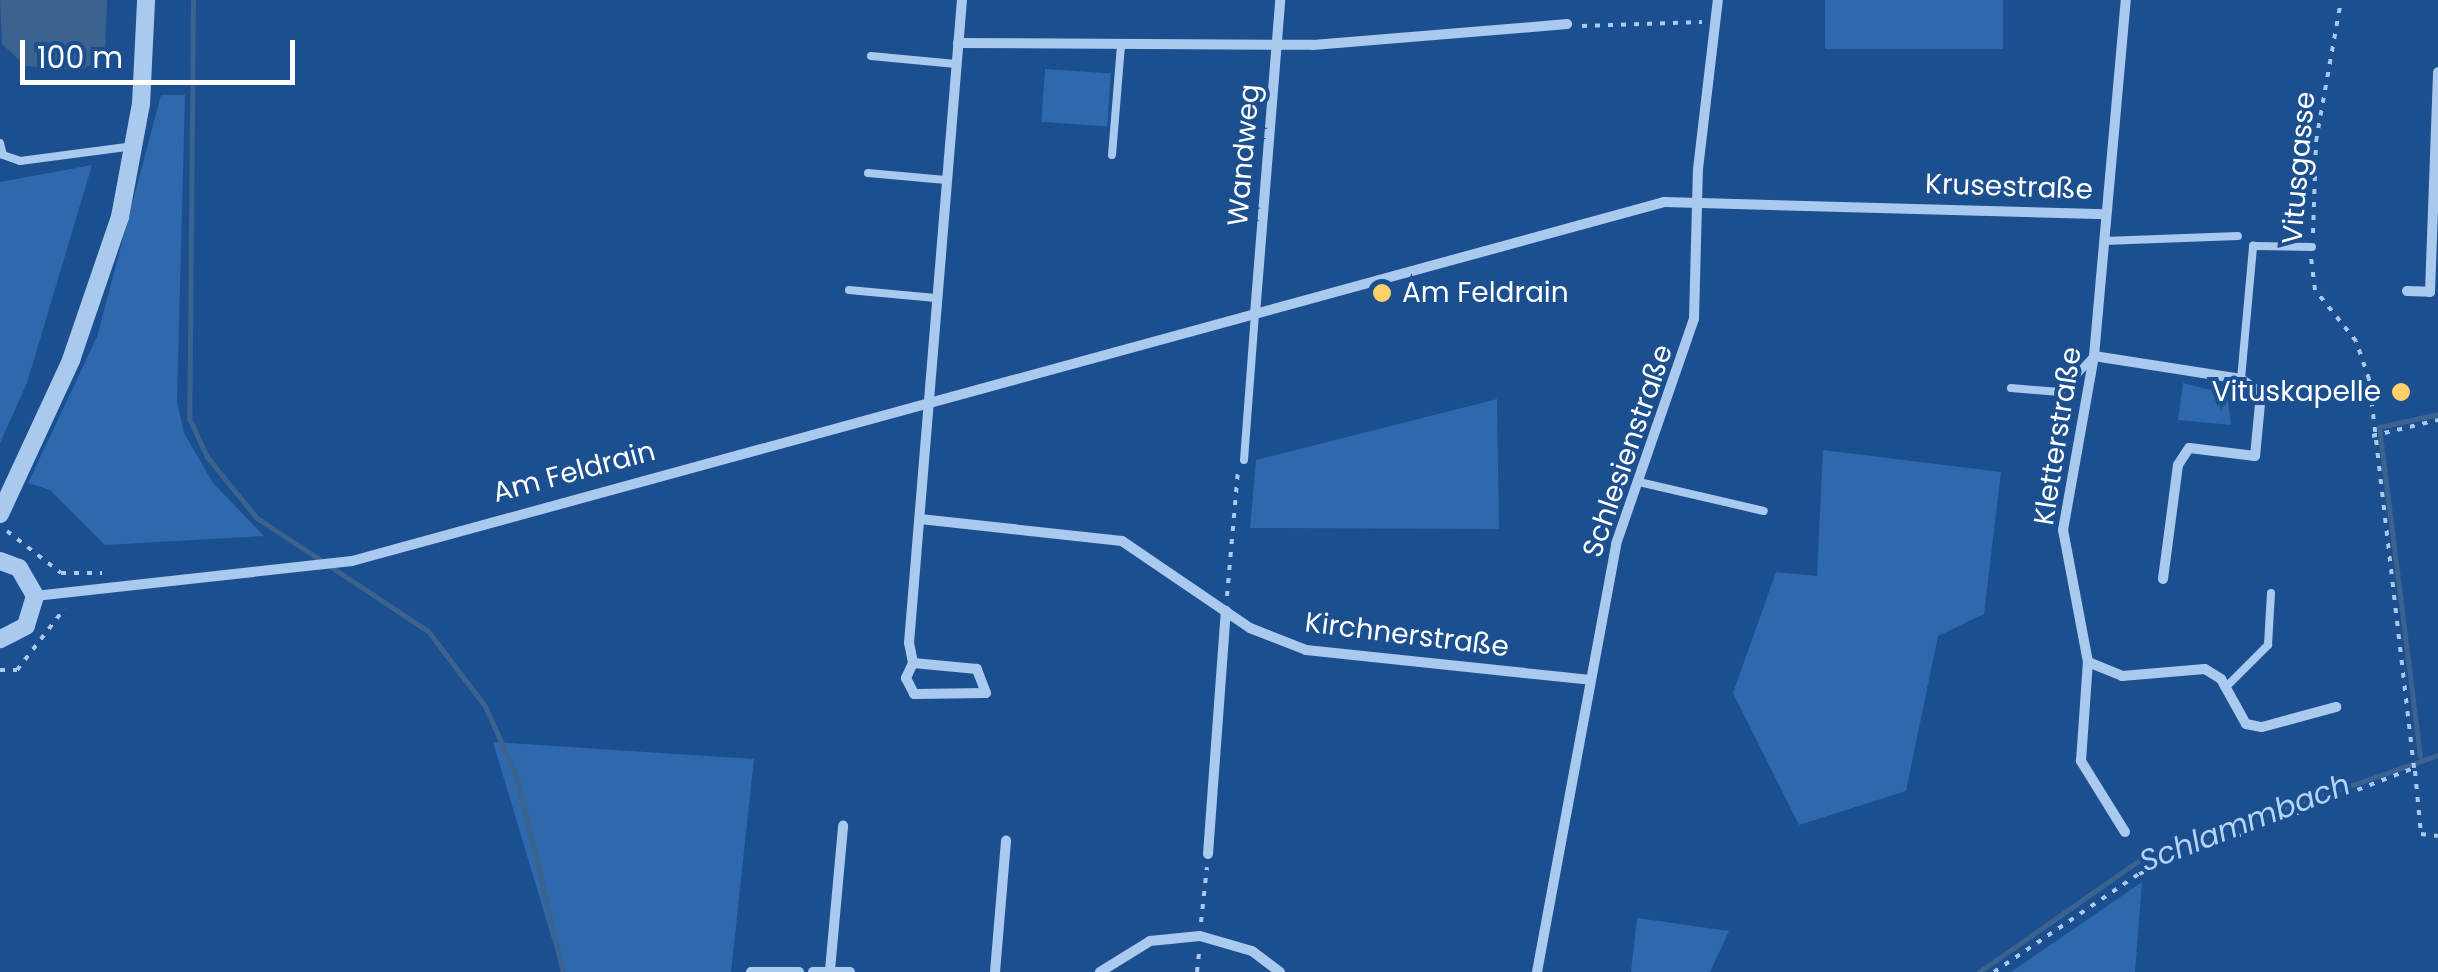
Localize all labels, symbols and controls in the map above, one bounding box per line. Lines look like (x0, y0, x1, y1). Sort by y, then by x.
scale bar (25, 20, 300, 82)
text: 100 m (37, 36, 123, 79)
street label: Wandweg (1221, 83, 1267, 227)
street label: Vitusgasse (2276, 90, 2322, 246)
street label: Krusestraße (1925, 167, 2093, 207)
place label: Am Feldrain (1402, 276, 1569, 310)
marker: Am Feldrain (1371, 282, 1393, 304)
street label: Schlesienstraße (1576, 340, 1680, 562)
street label: Kletterstraße (2027, 345, 2089, 527)
place label: Vituskapelle (2212, 375, 2381, 409)
marker: Vituskapelle (2390, 381, 2412, 403)
street label: Am Feldrain (489, 434, 659, 510)
street label: Kirchnerstraße (1303, 606, 1511, 664)
water label: Schlammbach (2135, 766, 2355, 880)

